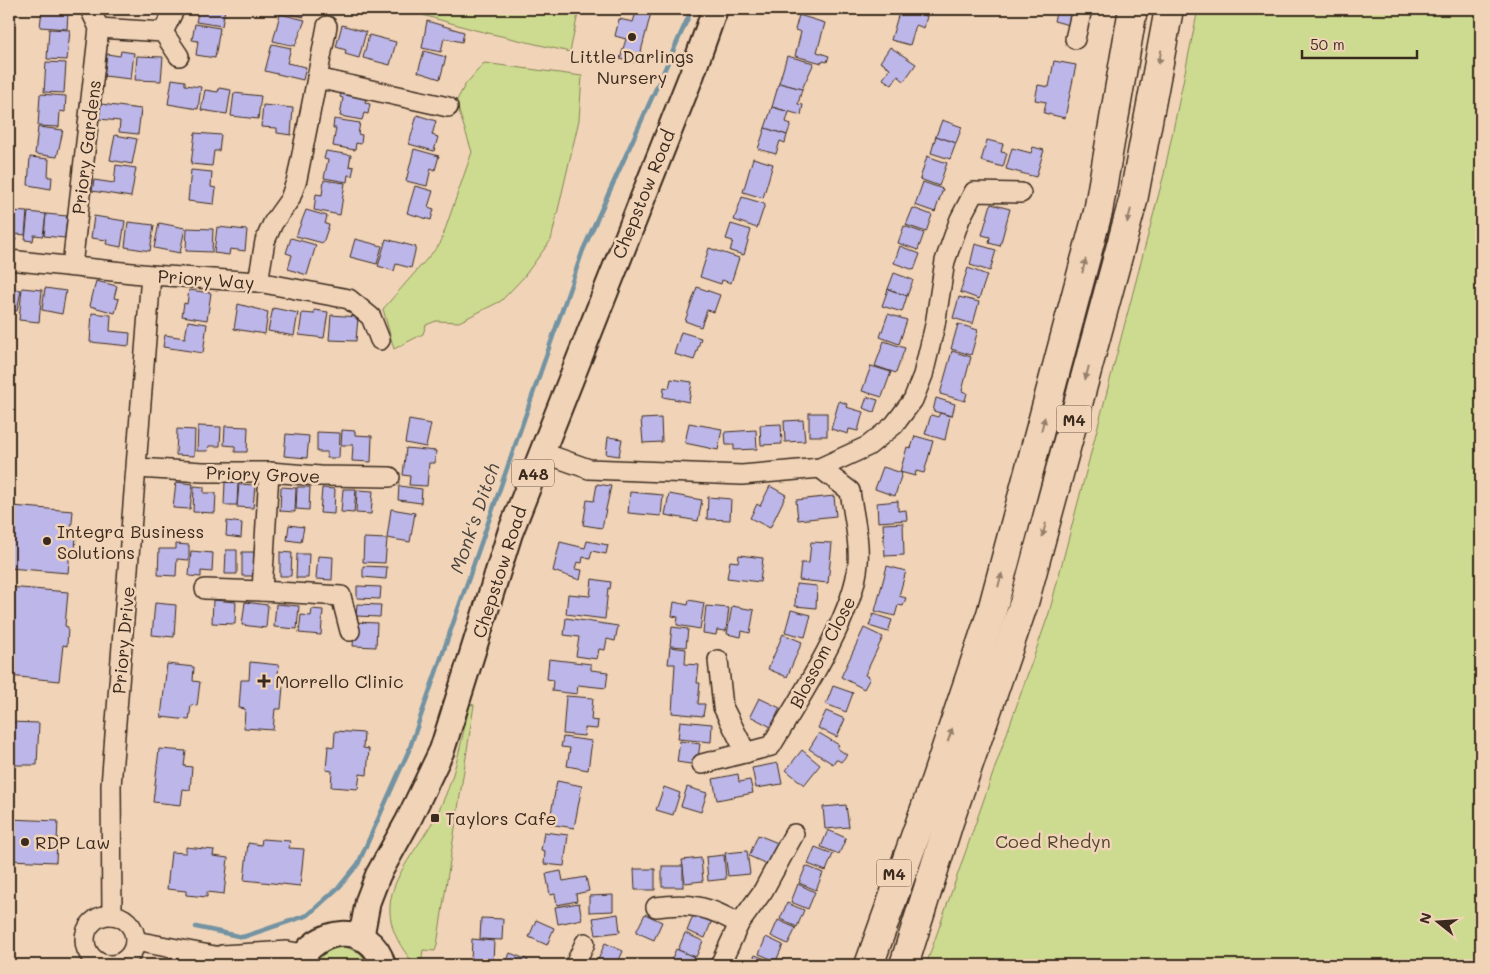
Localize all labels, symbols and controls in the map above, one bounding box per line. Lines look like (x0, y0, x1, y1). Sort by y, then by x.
scale bar (1302, 28, 1418, 60)
marker: Little Darlings Nursery (626, 31, 638, 43)
text: 50 m (1310, 34, 1345, 54)
place label: Little Darlings Nursery (570, 44, 694, 89)
one-way arrow (1155, 49, 1163, 65)
street label: Priory Gardens (66, 78, 106, 216)
street label: Chepstow Road (606, 126, 680, 262)
one-way arrow (1125, 209, 1133, 224)
one-way arrow (1080, 259, 1088, 274)
street label: Priory Way (157, 264, 255, 294)
one-way arrow (1082, 366, 1090, 381)
road number: M4 (1056, 406, 1092, 432)
one-way arrow (1039, 416, 1047, 431)
water label: Monk's Ditch (443, 459, 505, 577)
road number: A48 (512, 459, 554, 486)
street label: Priory Grove (206, 460, 320, 488)
street label: Chepstow Road (466, 503, 532, 641)
place label: Integra Business Solutions (57, 519, 204, 564)
one-way arrow (1040, 522, 1048, 537)
marker: Integra Business Solutions (41, 535, 53, 547)
one-way arrow (997, 573, 1005, 588)
street label: Priory Drive (106, 585, 140, 695)
street label: Blossom Close (783, 592, 861, 712)
place label: Morrello Clinic (275, 669, 404, 693)
marker: Morrello Clinic (257, 674, 271, 688)
one-way arrow (947, 727, 955, 742)
place label: Taylors Cafe (445, 806, 557, 830)
marker: Taylors Cafe (429, 812, 441, 824)
park label: Coed Rhedyn (995, 829, 1111, 853)
place label: RDP Law (35, 830, 110, 854)
marker: RDP Law (19, 836, 31, 848)
road number: M4 (876, 860, 912, 886)
north arrow (1412, 896, 1462, 946)
text: N (1414, 910, 1436, 926)

